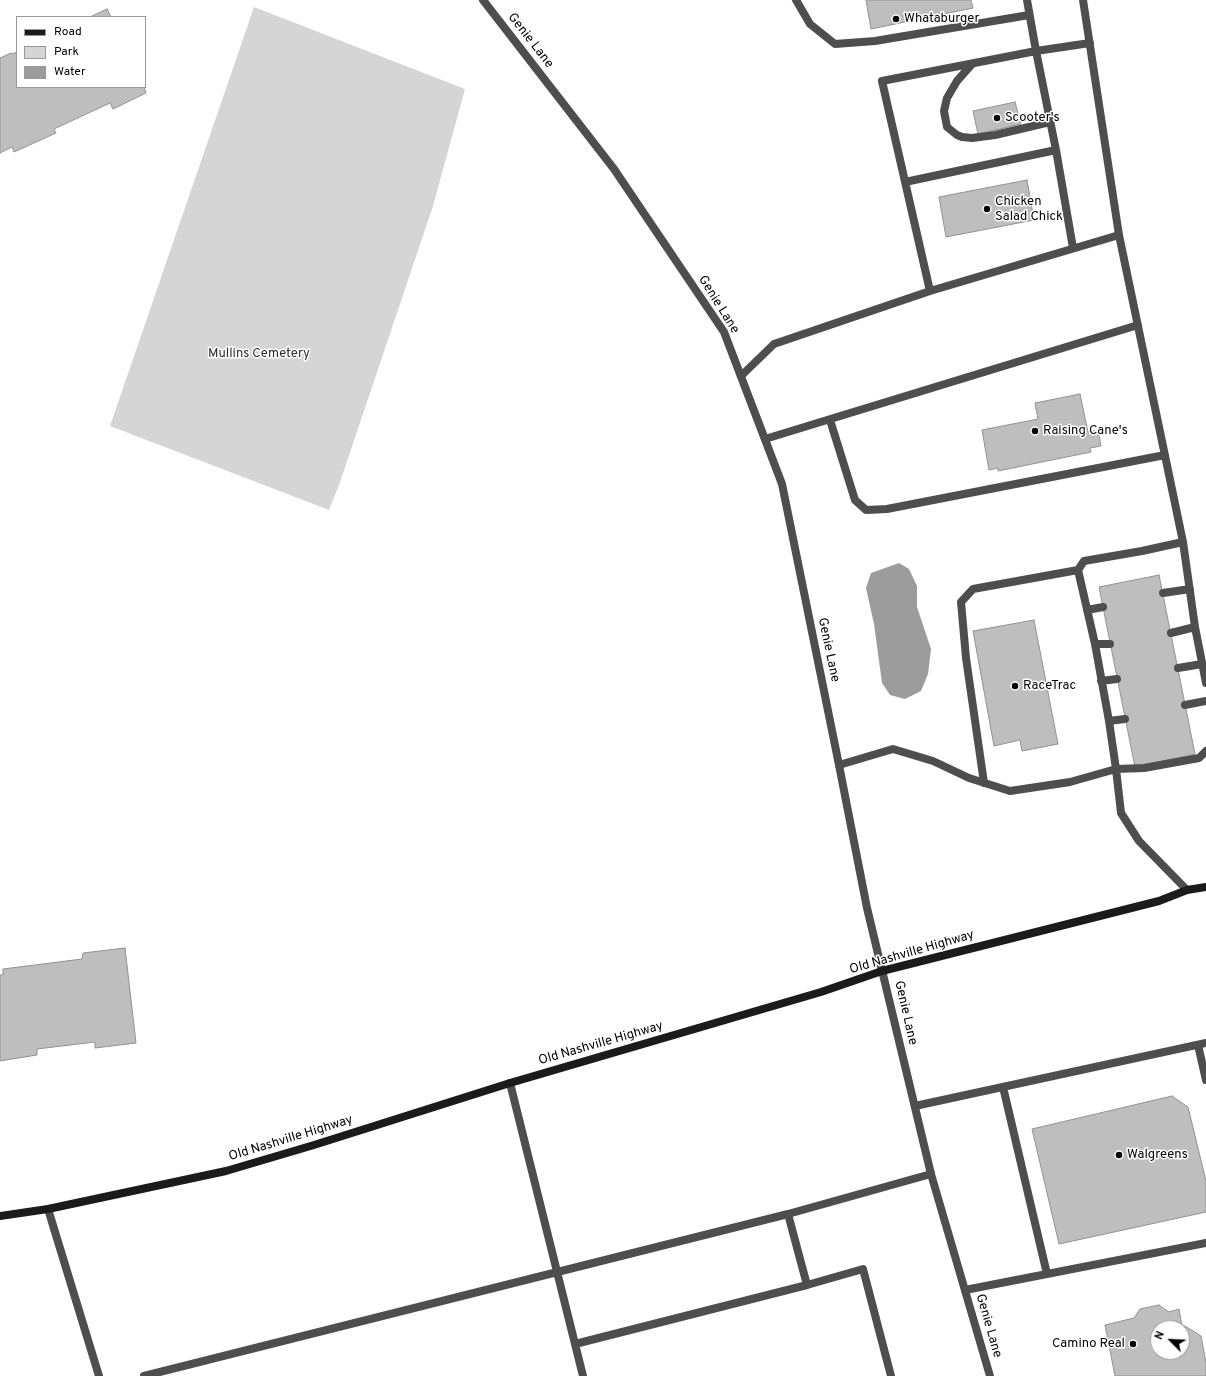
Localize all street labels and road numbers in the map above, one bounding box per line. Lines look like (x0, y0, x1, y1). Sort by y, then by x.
street label: Genie Lane (504, 10, 556, 72)
street label: Genie Lane (694, 273, 742, 337)
street label: Genie Lane (814, 616, 842, 684)
street label: Old Nashville Highway (848, 928, 976, 978)
street label: Genie Lane (890, 979, 920, 1047)
street label: Old Nashville Highway (537, 1019, 665, 1069)
street label: Old Nashville Highway (227, 1113, 355, 1165)
street label: Genie Lane (971, 1292, 1005, 1360)

